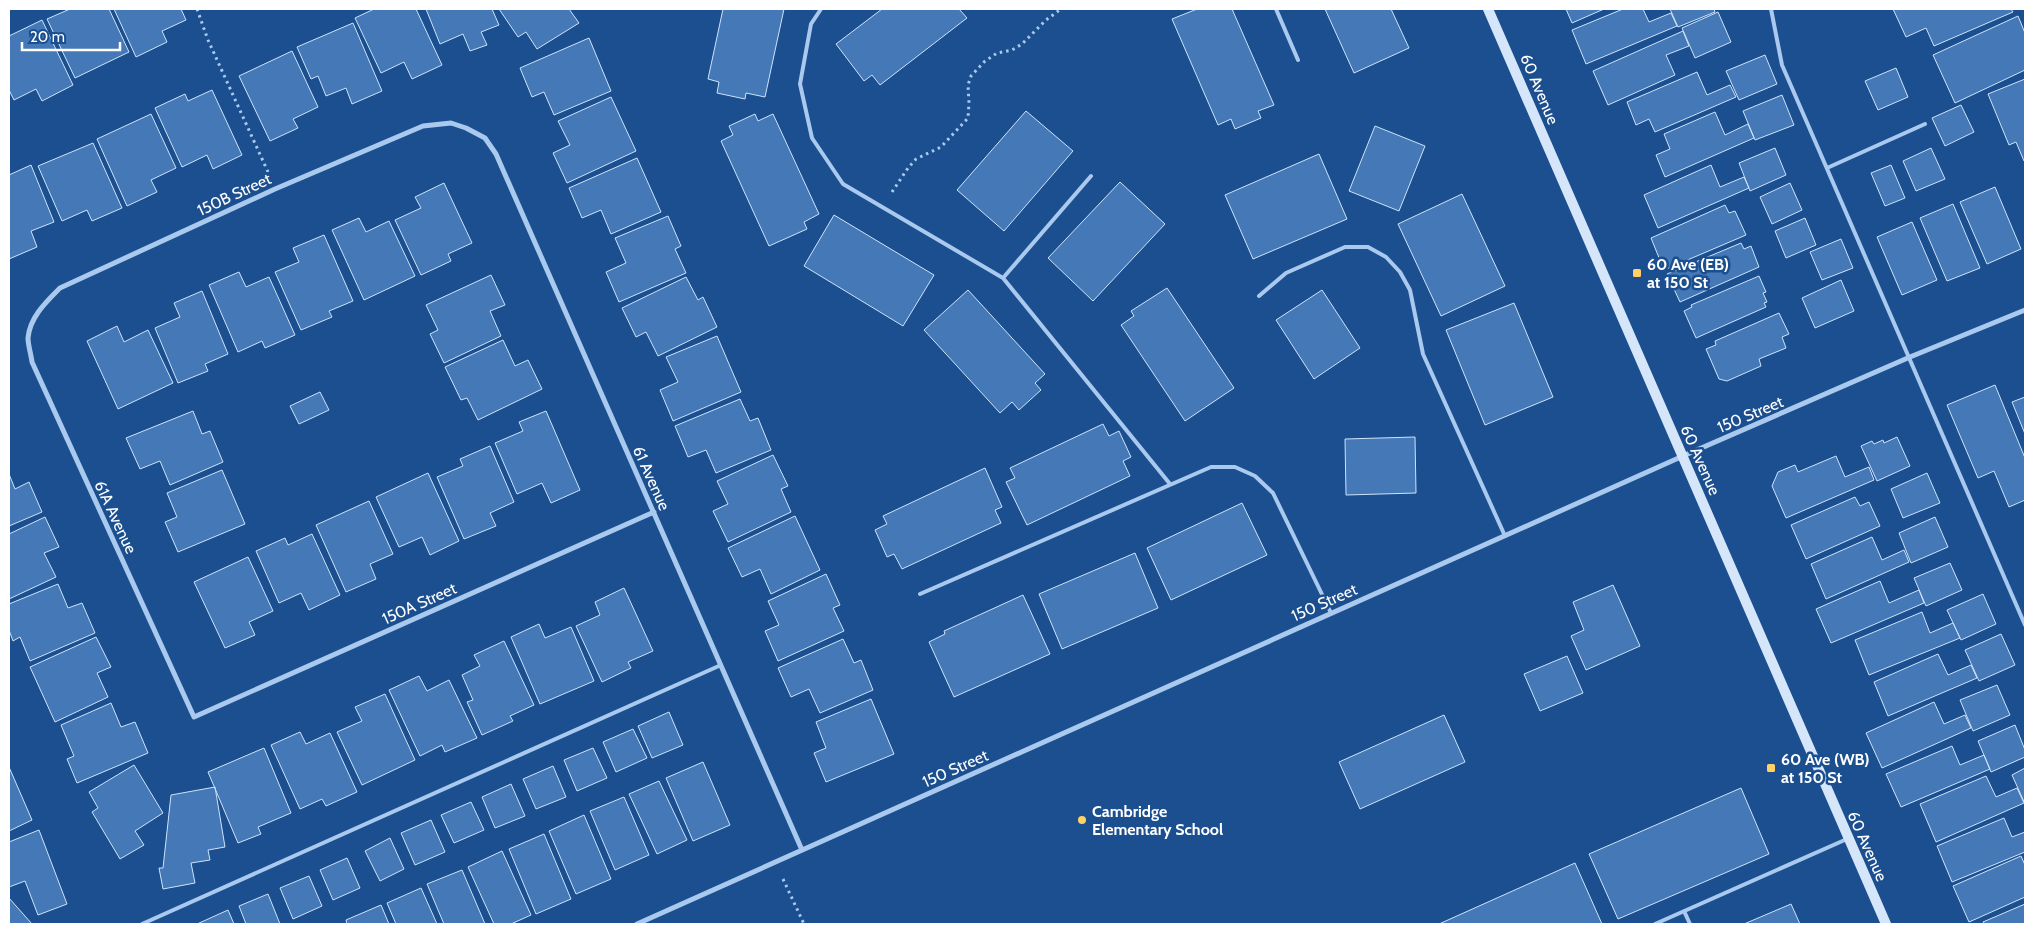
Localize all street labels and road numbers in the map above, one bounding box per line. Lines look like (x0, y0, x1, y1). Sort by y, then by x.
street label: 60 Avenue (1516, 51, 1563, 127)
street label: 150B Street (194, 169, 275, 220)
street label: 150 Street (1714, 392, 1787, 437)
street label: 60 Avenue (1677, 422, 1724, 498)
street label: 61 Avenue (629, 443, 674, 513)
street label: 61A Avenue (90, 478, 141, 557)
street label: 150A Street (379, 578, 460, 628)
street label: 150 Street (1288, 579, 1360, 625)
street label: 150 Street (919, 745, 991, 791)
street label: 60 Avenue (1844, 808, 1891, 884)

